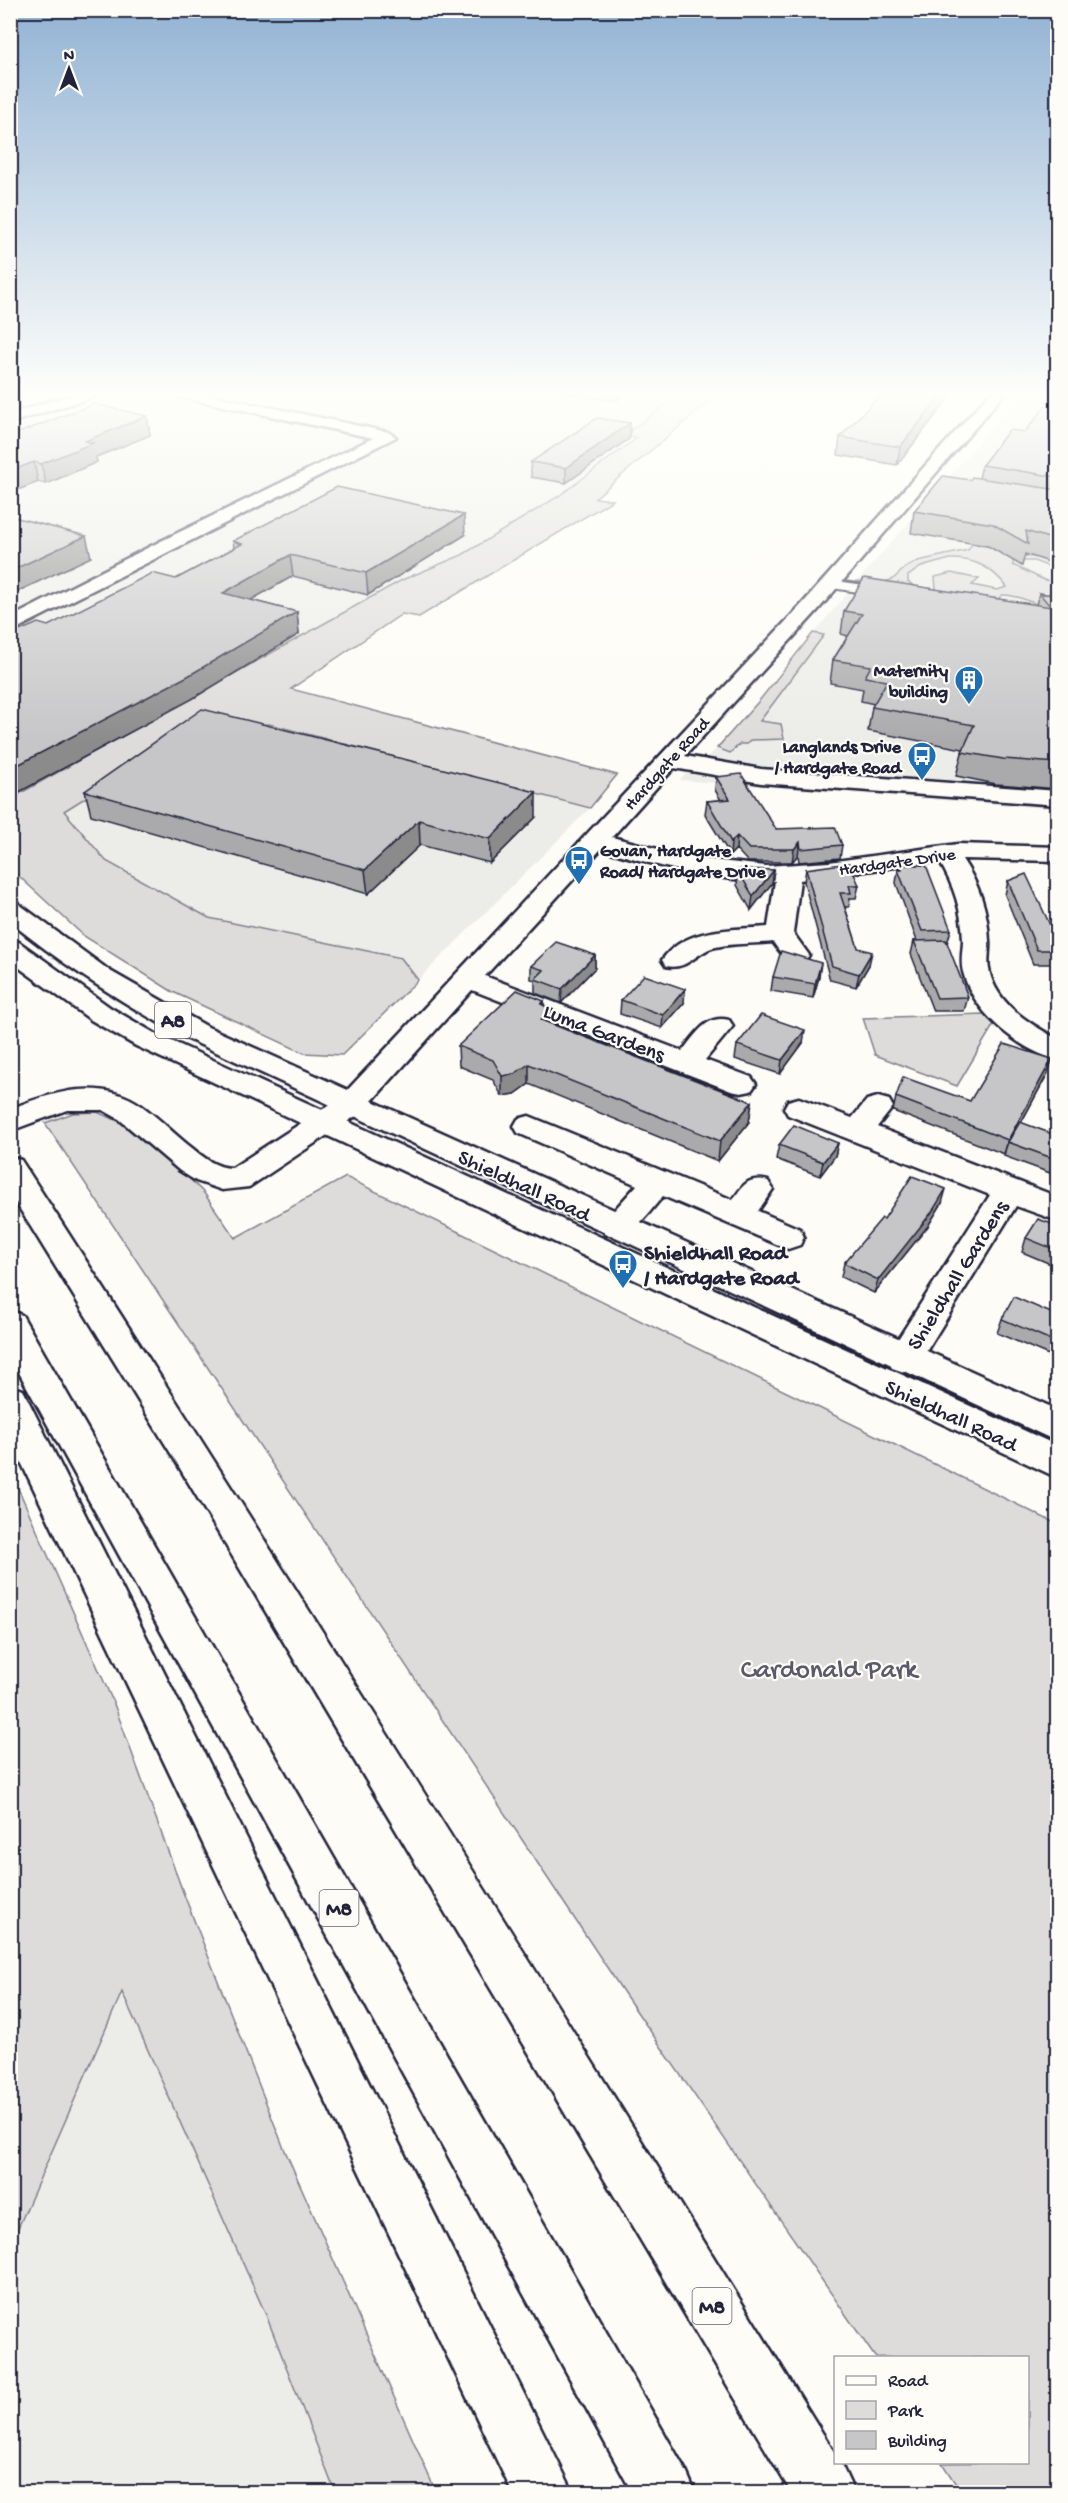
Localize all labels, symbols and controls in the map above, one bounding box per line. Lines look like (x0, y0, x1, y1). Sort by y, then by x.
north arrow (39, 39, 99, 99)
text: N (64, 48, 75, 67)
place label: Maternity building (874, 662, 948, 704)
building icon: Maternity building (953, 664, 985, 706)
street label: Hardgate Road (621, 713, 716, 815)
place label: Langlands Drive / Hardgate Road (774, 738, 903, 780)
bus stop icon: Langlands Drive / Hardgate Road (906, 740, 938, 782)
place label: Govan, Hardgate Road/ Hardgate Drive (599, 842, 766, 884)
bus stop icon: Govan, Hardgate Road/ Hardgate Drive (563, 844, 595, 886)
street label: Hardgate Drive (838, 845, 958, 882)
street label: Luma Gardens (539, 1000, 669, 1070)
road number: A8 (155, 1002, 191, 1038)
street label: Shieldhall Road (453, 1146, 595, 1230)
street label: Shieldhall Gardens (903, 1196, 1016, 1356)
place label: Shieldhall Road / Hardgate Road (643, 1242, 800, 1293)
bus stop icon: Shieldhall Road / Hardgate Road (607, 1248, 639, 1290)
street label: Shieldhall Road (880, 1376, 1022, 1460)
park label: Cardonald Park (741, 1656, 920, 1688)
road number: M8 (320, 1890, 358, 1926)
road number: M8 (692, 2288, 732, 2324)
legend (834, 2356, 1029, 2464)
text: Road (888, 2372, 929, 2393)
text: Park (887, 2402, 924, 2423)
text: Building (887, 2432, 947, 2453)

